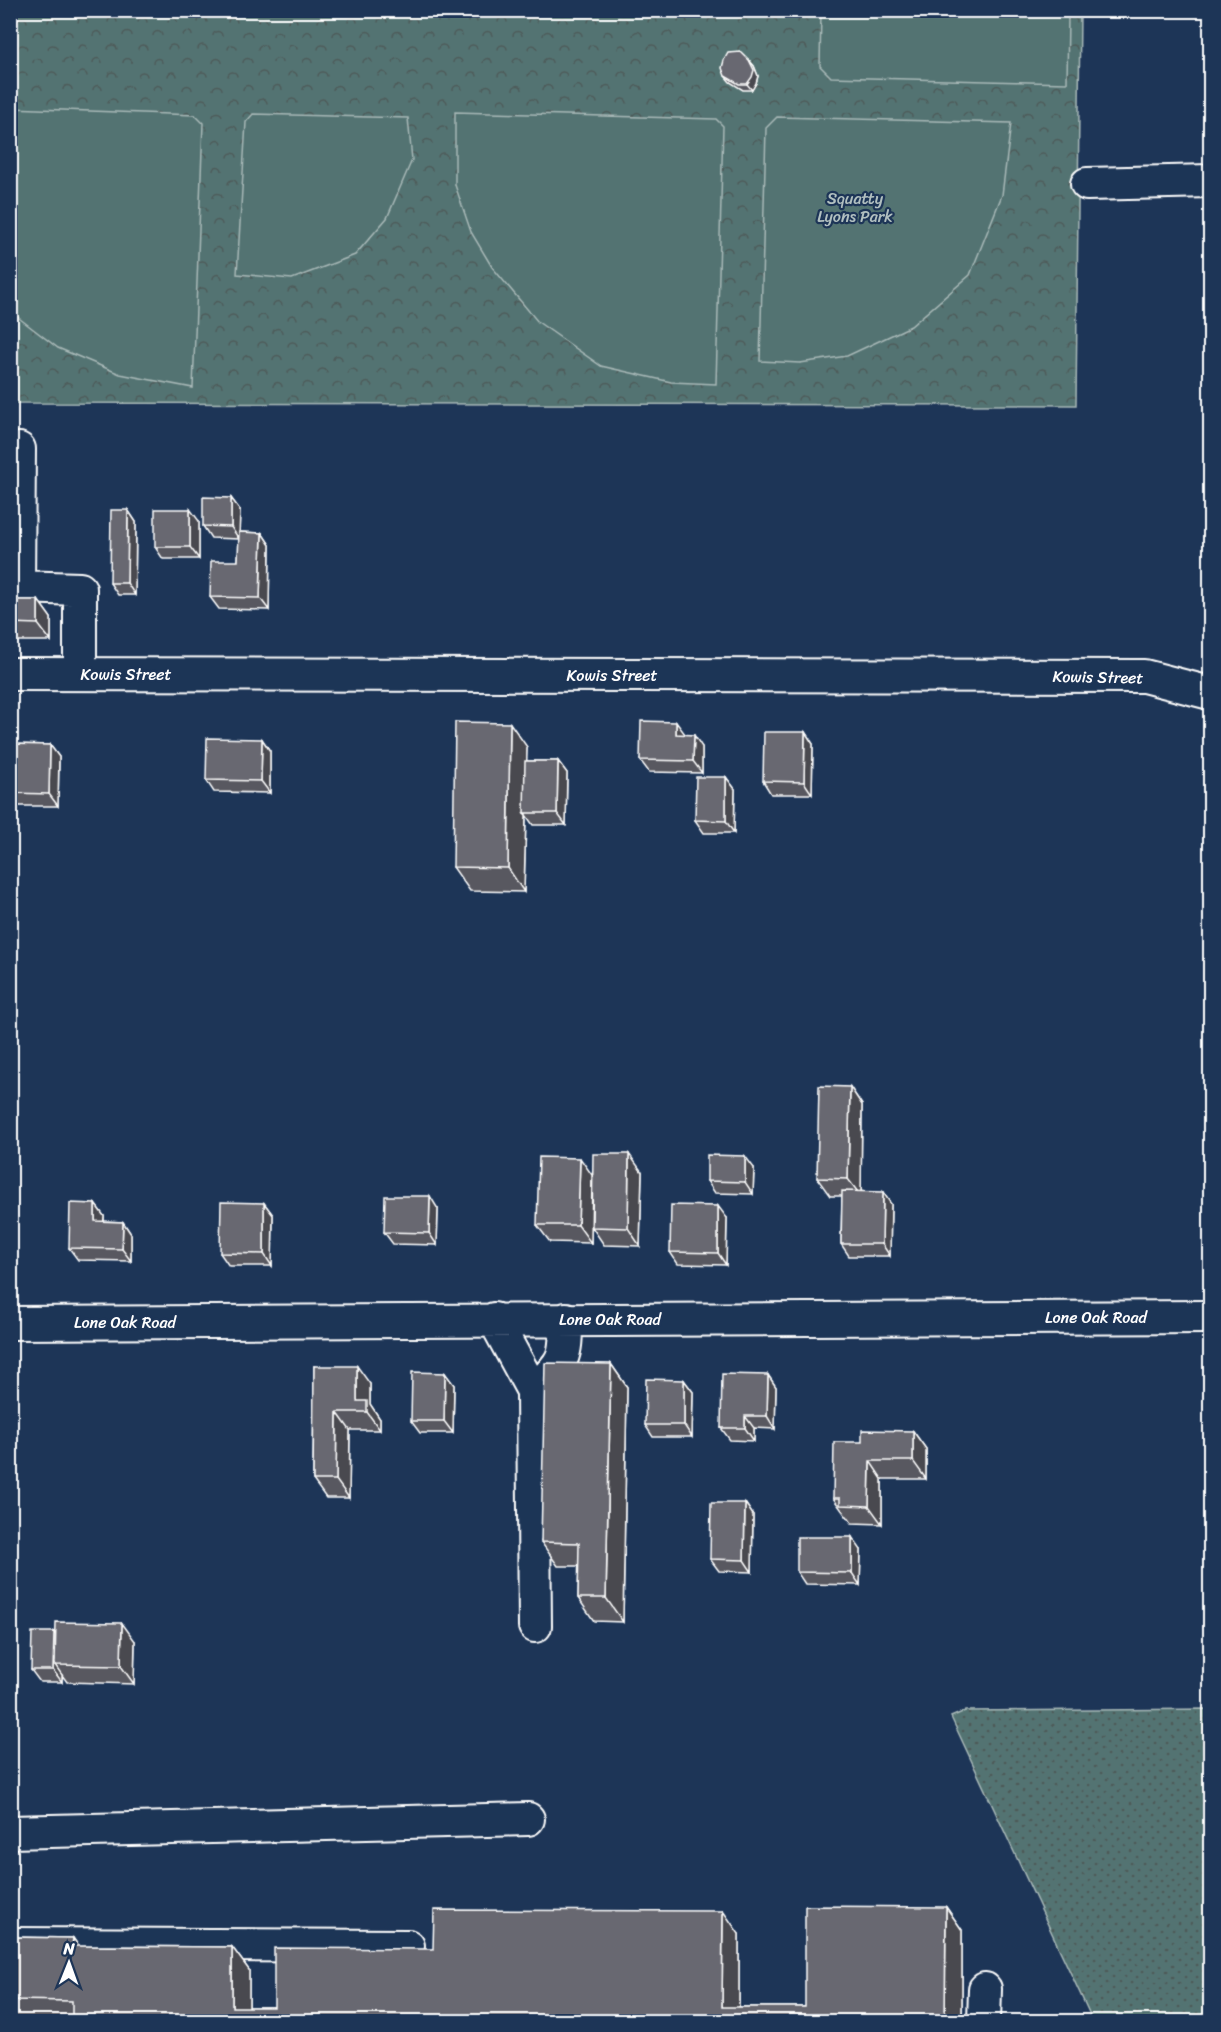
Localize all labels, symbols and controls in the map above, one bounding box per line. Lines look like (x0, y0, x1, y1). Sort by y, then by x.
park label: Squatty Lyons Park (817, 184, 893, 231)
street label: Kowis Street (81, 660, 171, 689)
street label: Kowis Street (567, 661, 657, 690)
street label: Kowis Street (1052, 662, 1144, 692)
street label: Lone Oak Road (1045, 1303, 1149, 1332)
street label: Lone Oak Road (559, 1305, 663, 1334)
street label: Lone Oak Road (74, 1308, 178, 1337)
north arrow (39, 1933, 99, 1993)
text: N (62, 1934, 76, 1963)

